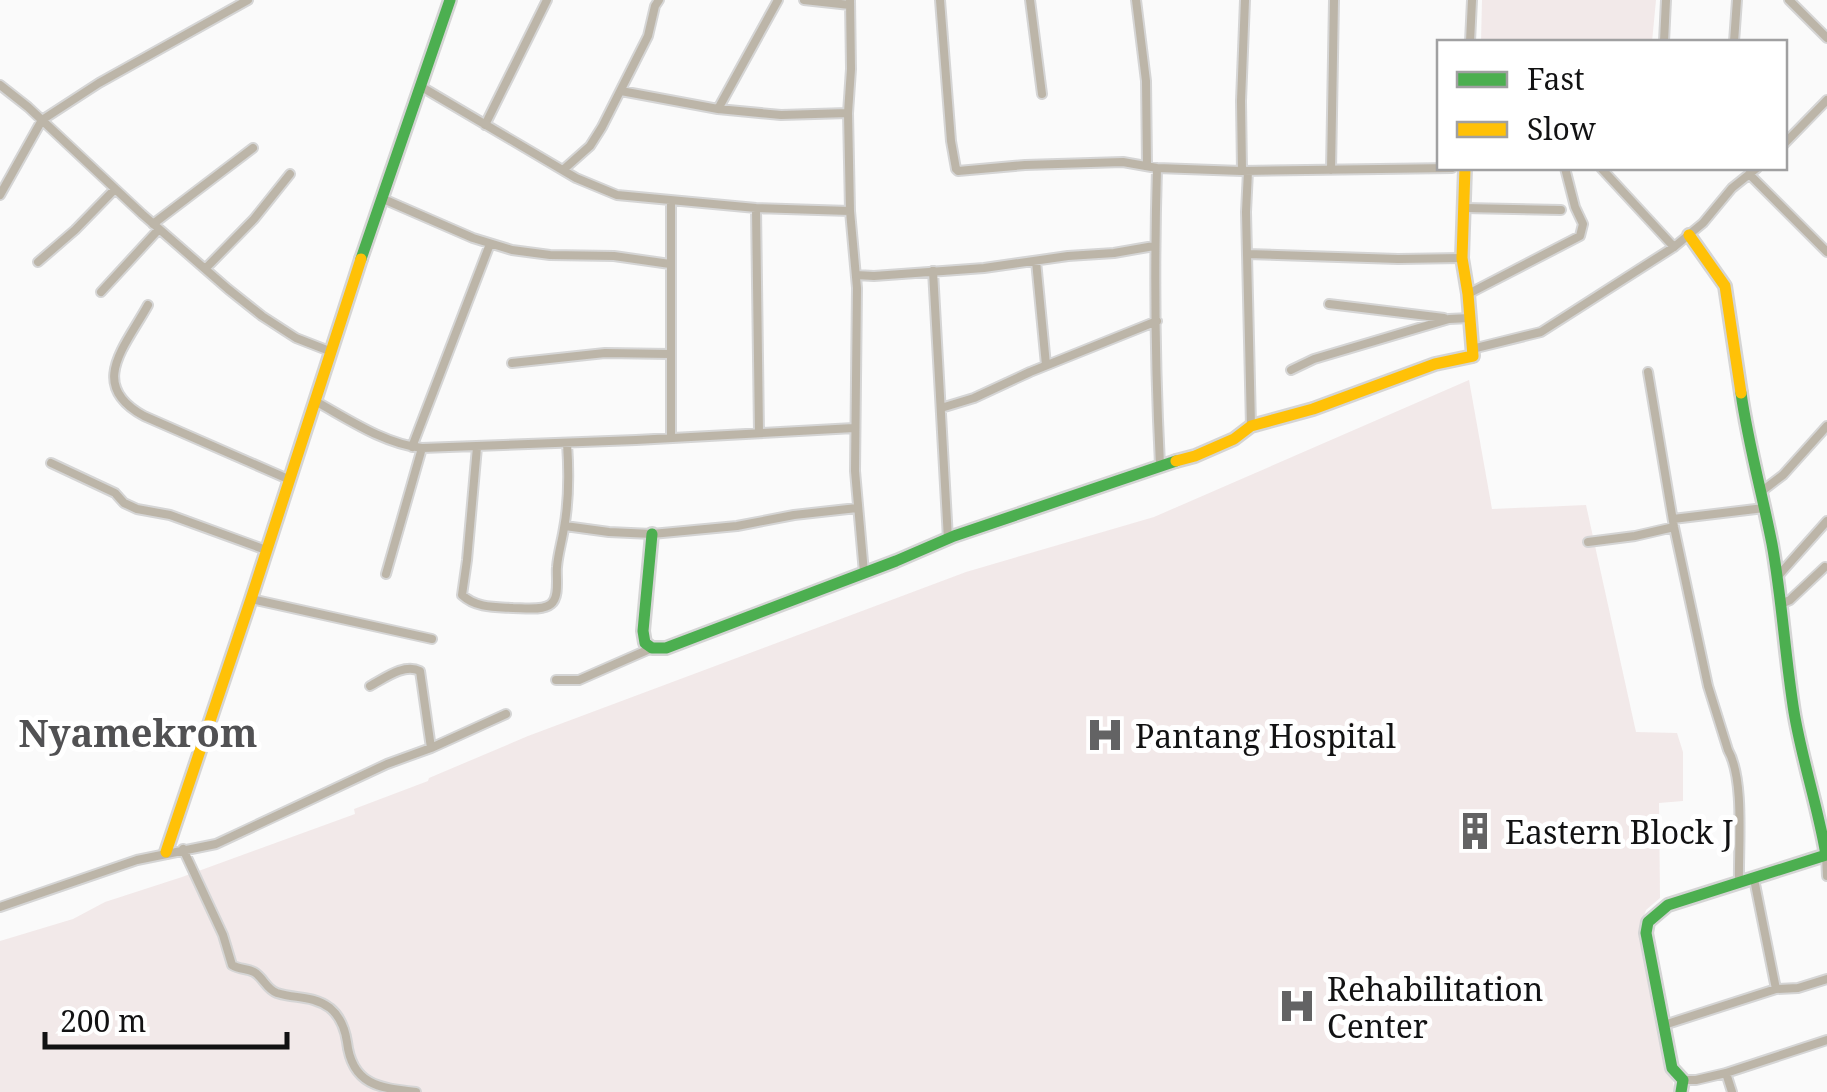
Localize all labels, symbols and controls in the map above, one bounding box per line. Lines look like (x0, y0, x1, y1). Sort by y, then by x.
legend (1437, 40, 1787, 170)
text: Fast (1527, 58, 1584, 99)
text: Slow (1527, 108, 1596, 149)
district label: Nyamekrom (19, 706, 257, 758)
hospital icon: Pantang Hospital (1084, 714, 1126, 756)
place label: Pantang Hospital (1135, 714, 1396, 757)
building icon: Eastern Block J (1454, 810, 1496, 852)
place label: Eastern Block J (1505, 810, 1733, 853)
place label: Rehabilitation Center (1327, 967, 1543, 1047)
hospital icon: Rehabilitation Center (1276, 985, 1318, 1027)
scale bar (45, 987, 288, 1049)
text: 200 m (60, 1000, 146, 1041)

